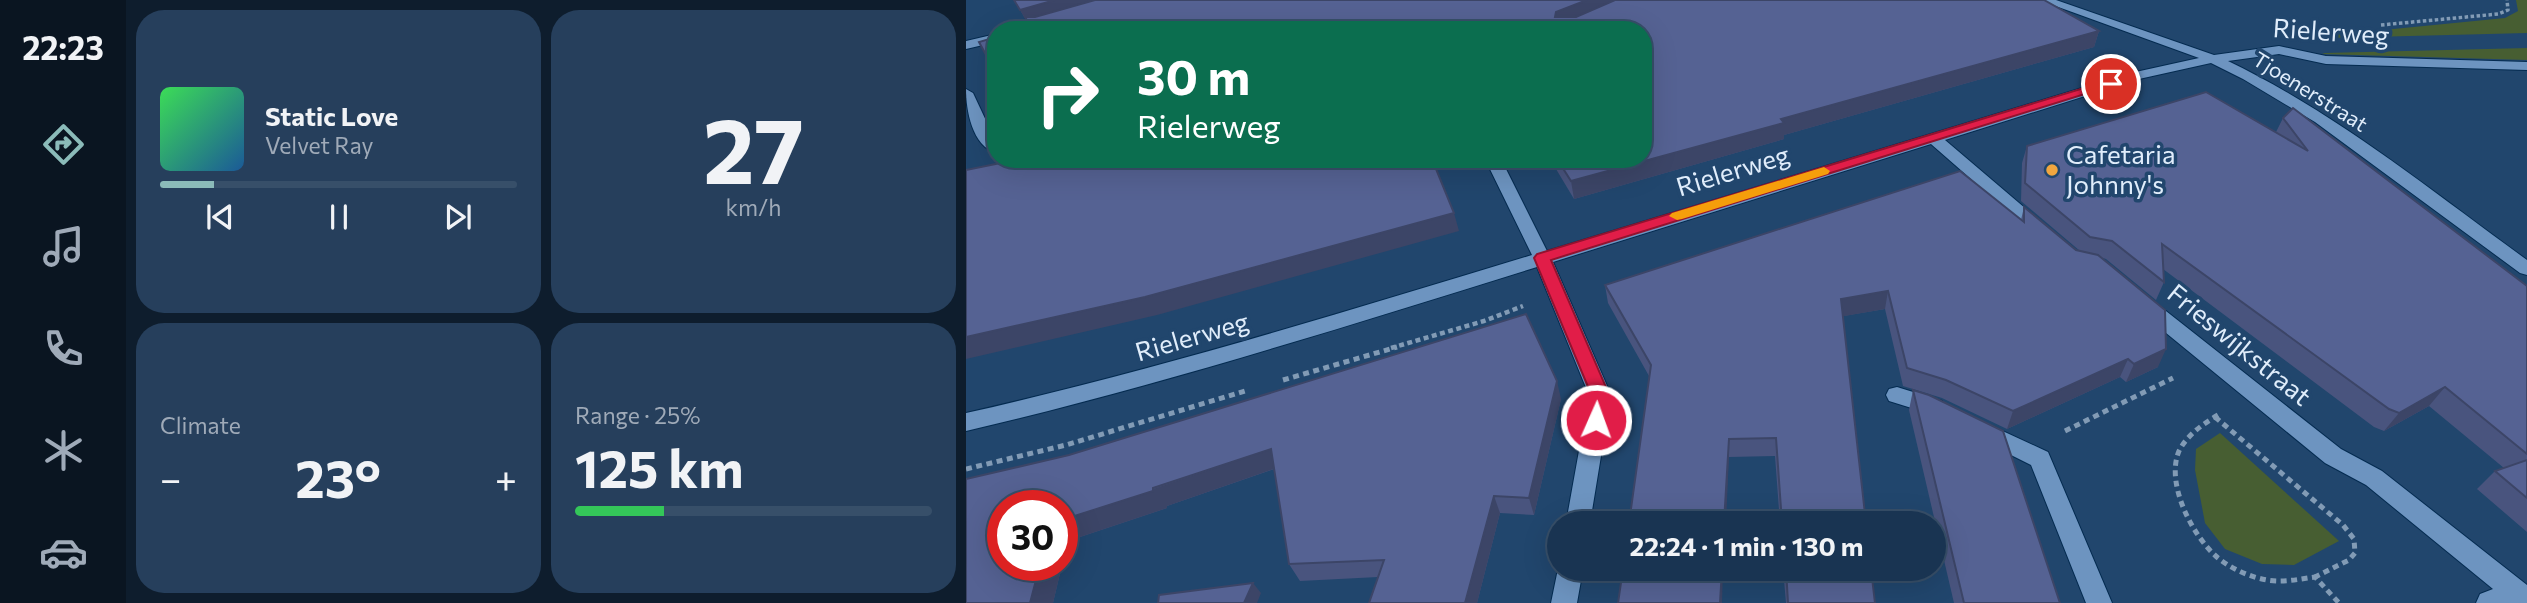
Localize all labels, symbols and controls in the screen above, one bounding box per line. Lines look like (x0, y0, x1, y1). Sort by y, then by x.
street label: Rielerweg (2272, 11, 2390, 50)
text: 22:23 (22, 27, 104, 67)
text: 30 m (1137, 45, 1250, 105)
street label: Tjoenerstraat (2249, 46, 2373, 136)
icon: right (1022, 49, 1113, 140)
pin (2081, 54, 2141, 114)
icon: arrive (2092, 65, 2130, 103)
text: 27 (703, 91, 804, 203)
text: Static Love (265, 100, 398, 131)
text: Rielerweg (1137, 105, 1281, 145)
icon: directions (39, 120, 88, 169)
text: Velvet Ray (265, 131, 373, 159)
street label: Rielerweg (1672, 138, 1793, 201)
place label: Cafetaria Johnny's (2066, 138, 2176, 199)
marker: Cafetaria Johnny's (2044, 162, 2060, 178)
text: km/h (726, 193, 781, 221)
icon: previous (201, 198, 239, 236)
icon: pause (320, 198, 358, 236)
icon: next (439, 198, 477, 236)
icon: music (39, 222, 88, 271)
street label: Frieswijkstraat (2162, 277, 2318, 411)
street label: Rielerweg (1131, 305, 1252, 367)
icon: phone (39, 324, 88, 373)
position arrow (1559, 383, 1633, 457)
text: Range · 25% (575, 401, 700, 429)
text: Climate (160, 411, 241, 439)
icon: climate (39, 426, 88, 475)
text: 125 km (575, 435, 744, 499)
text: 23° (295, 445, 381, 509)
text: − (160, 454, 182, 501)
text: + (495, 454, 517, 501)
speed limit sign: 30 (987, 490, 1078, 581)
icon: car (39, 528, 88, 577)
text: 22:24 · 1 min · 130 m (1629, 530, 1864, 561)

